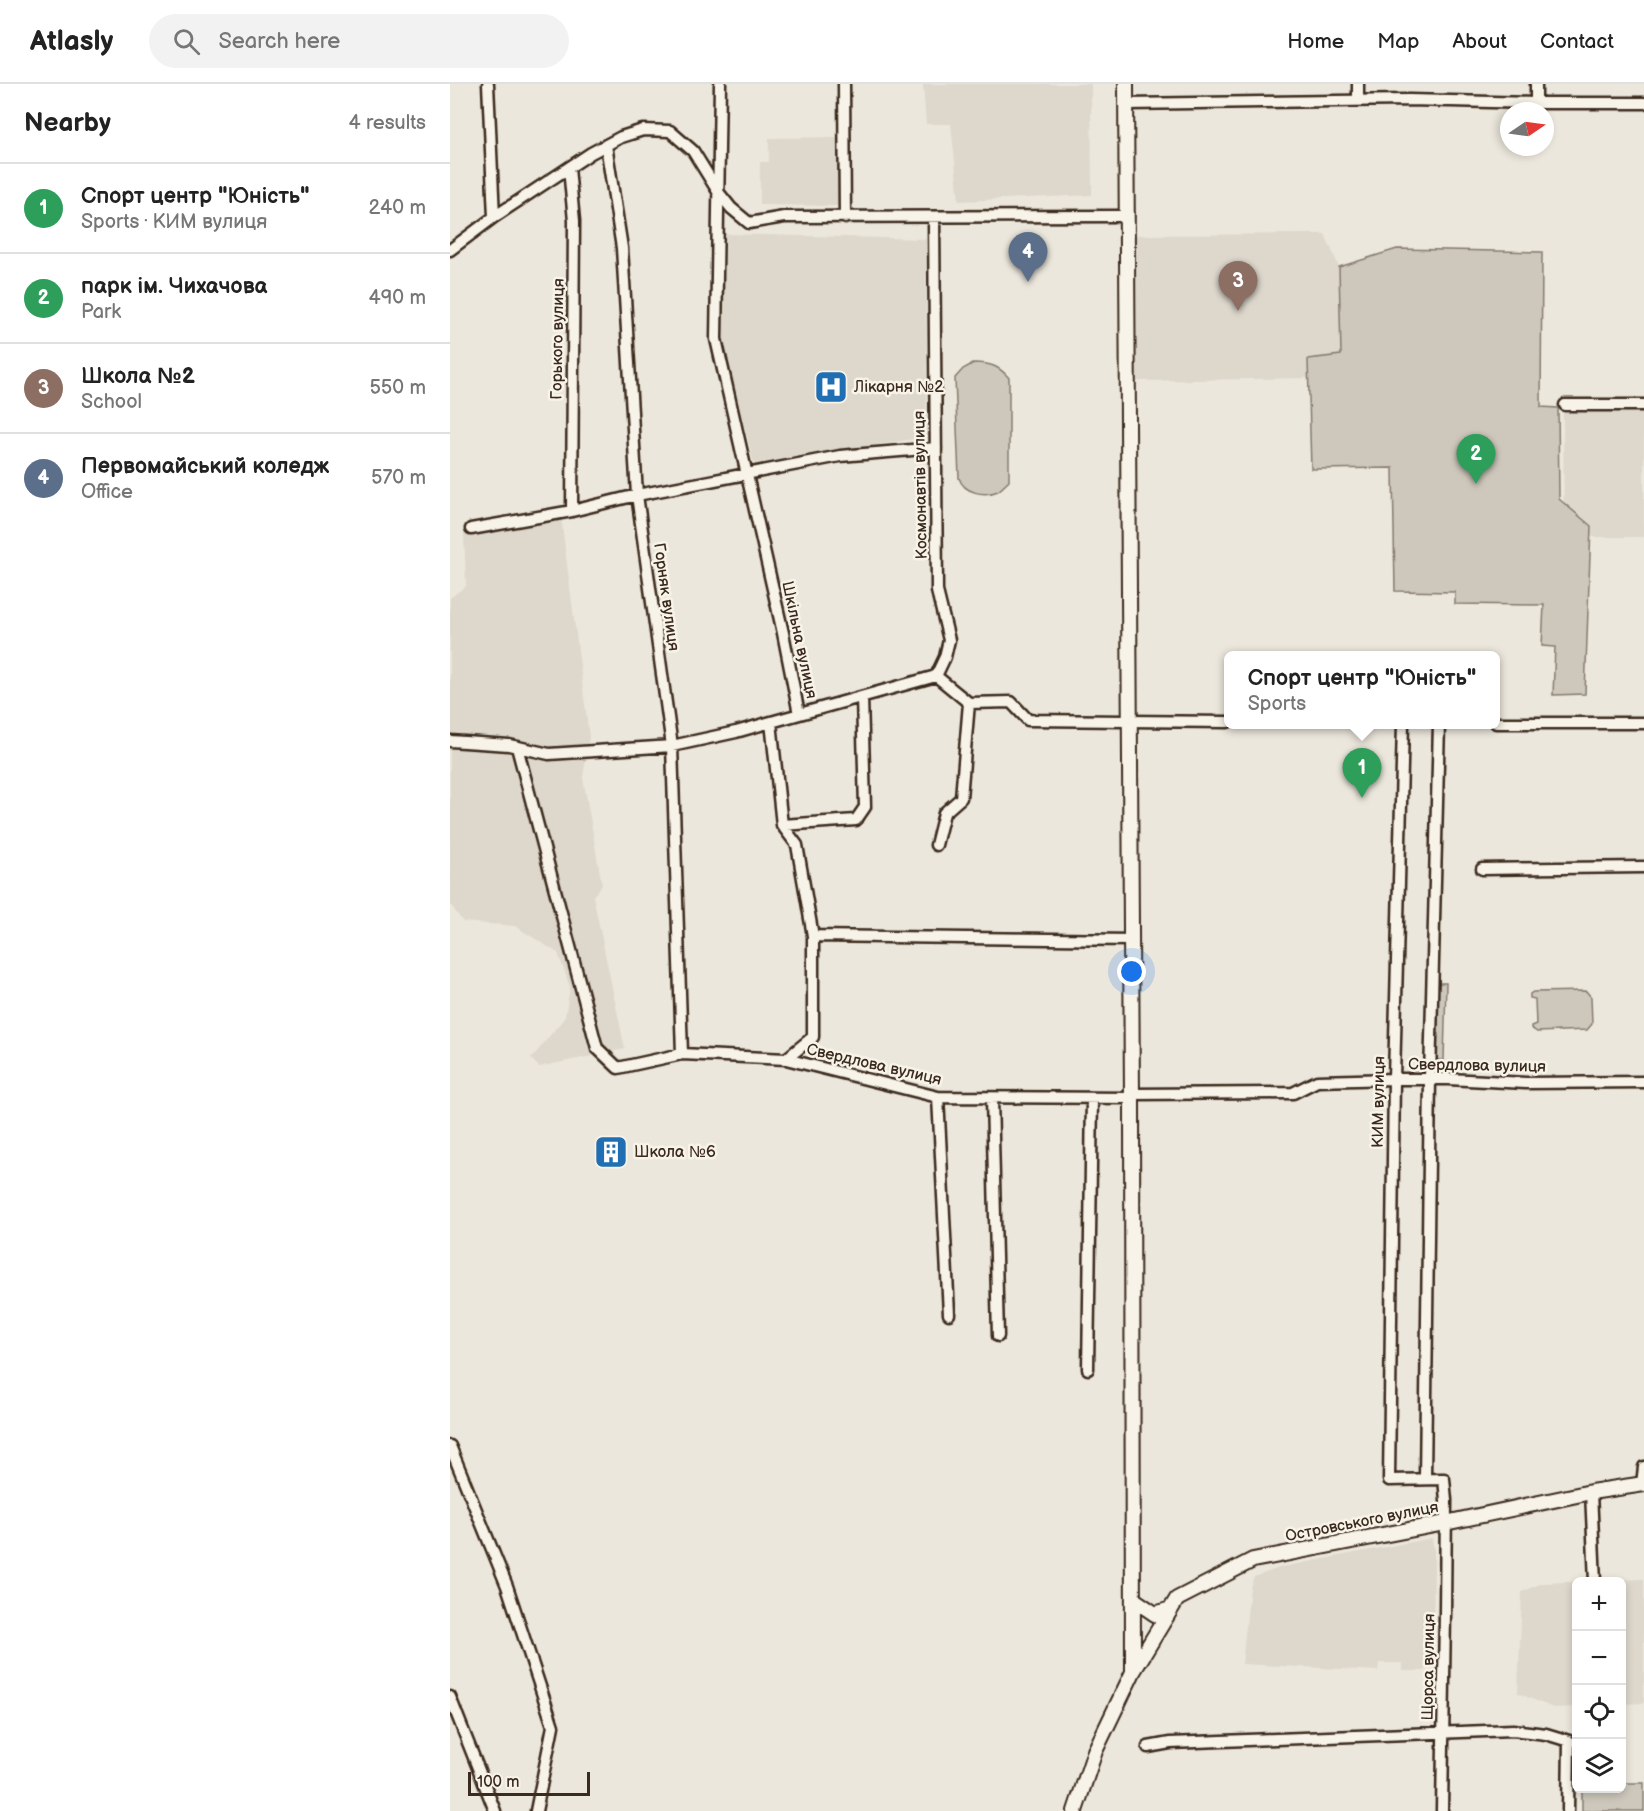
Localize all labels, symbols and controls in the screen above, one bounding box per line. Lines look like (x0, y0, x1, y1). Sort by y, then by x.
search box (149, 14, 569, 68)
text: Atlasly (30, 25, 113, 58)
icon: search (170, 25, 203, 58)
text: Search here (218, 28, 340, 55)
text: Home (1287, 29, 1344, 54)
text: Map (1377, 29, 1419, 54)
text: About (1452, 29, 1507, 54)
text: Contact (1540, 29, 1614, 54)
north arrow (1500, 102, 1554, 156)
text: Nearby (24, 108, 111, 139)
text: 4 results (348, 111, 426, 135)
text: Спорт центр "Юність" (81, 183, 310, 210)
text: 1 (39, 196, 48, 220)
text: 240 m (369, 196, 426, 220)
text: Sports · КИМ вулиця (81, 210, 267, 234)
pin: 4 (1008, 232, 1048, 282)
pin: 3 (1218, 262, 1258, 311)
text: парк ім. Чихачова (81, 273, 267, 300)
street label: Горького вулиця (547, 278, 569, 400)
text: 2 (38, 286, 49, 310)
text: 490 m (369, 286, 426, 310)
text: Park (81, 300, 121, 324)
text: Школа №2 (81, 363, 195, 390)
hospital icon: Лікарня №2 (813, 369, 849, 405)
text: 3 (38, 376, 49, 400)
text: 550 m (369, 376, 426, 400)
place label: Лікарня №2 (853, 378, 944, 397)
text: School (81, 390, 142, 414)
street label: Космонавтів вулиця (910, 411, 932, 559)
pin: 2 (1456, 434, 1496, 484)
text: Первомайський коледж (81, 453, 329, 480)
text: 4 (38, 466, 49, 490)
text: 570 m (371, 466, 426, 490)
text: Office (81, 480, 133, 504)
street label: Горняк вулиця (649, 542, 683, 652)
street label: Шкільна вулиця (777, 579, 821, 701)
popup (1224, 651, 1500, 729)
text: Спорт центр "Юність" (1248, 665, 1476, 692)
text: Sports (1248, 692, 1306, 716)
pin: 1 (1342, 748, 1382, 798)
your location (1117, 957, 1146, 986)
street label: Свердлова вулиця (805, 1040, 944, 1090)
street label: Свердлова вулиця (1408, 1055, 1546, 1077)
street label: КИМ вулиця (1369, 1056, 1389, 1148)
building icon: Школа №6 (593, 1134, 629, 1170)
place label: Школа №6 (634, 1143, 716, 1162)
street label: Островського вулиця (1284, 1498, 1440, 1546)
map controls (1572, 1577, 1626, 1793)
button: + (1572, 1577, 1626, 1631)
street label: Щорса вулиця (1419, 1613, 1439, 1721)
button: − (1572, 1631, 1626, 1685)
button: locate (1572, 1685, 1626, 1739)
button: layers (1572, 1739, 1626, 1793)
scale bar (468, 1769, 590, 1796)
text: 100 m (477, 1773, 520, 1792)

